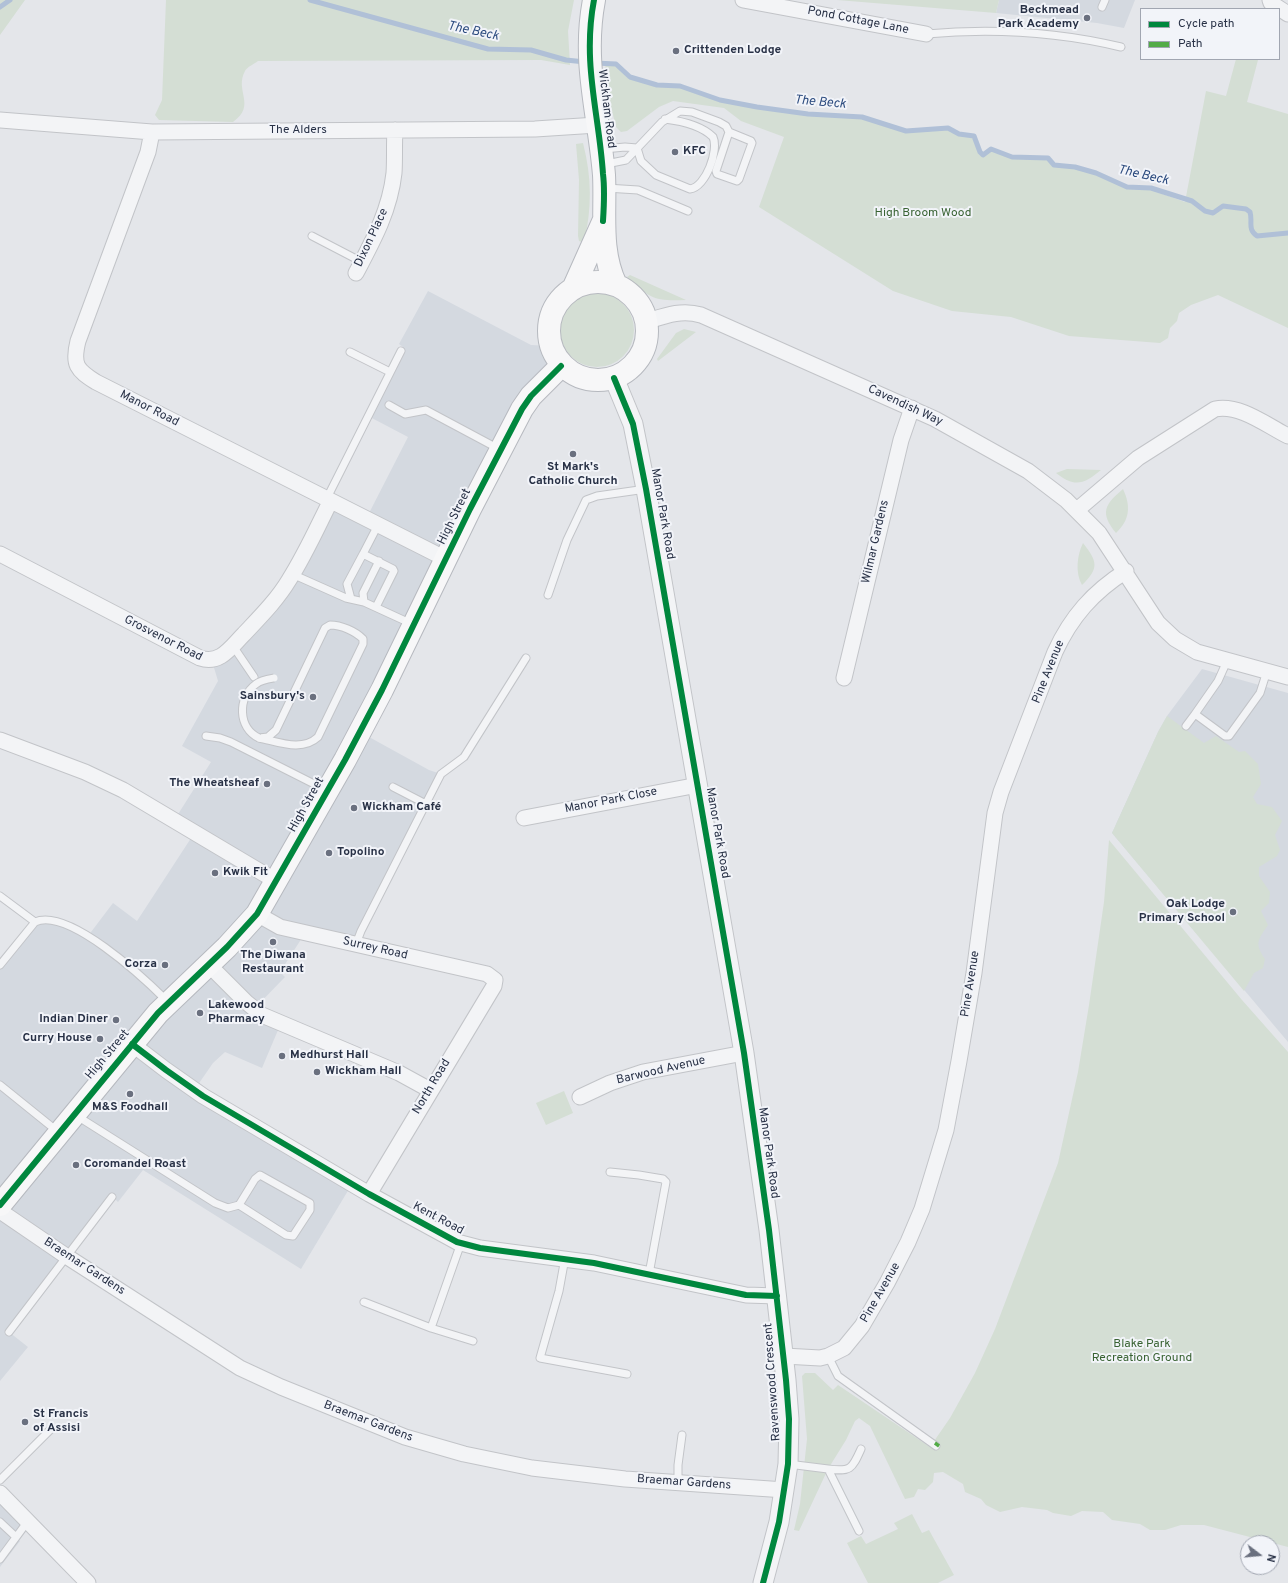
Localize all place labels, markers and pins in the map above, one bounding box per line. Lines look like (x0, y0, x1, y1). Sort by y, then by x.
place label: Beckmead Park Academy (998, 4, 1079, 32)
marker: Beckmead Park Academy (1082, 13, 1092, 23)
place label: Crittenden Lodge (684, 44, 781, 58)
marker: Crittenden Lodge (671, 46, 681, 56)
place label: KFC (683, 145, 706, 159)
marker: KFC (670, 147, 680, 157)
marker: St Mark's Catholic Church (568, 449, 578, 459)
place label: St Mark's Catholic Church (528, 461, 618, 489)
place label: Sainsbury's (240, 690, 305, 704)
marker: Sainsbury's (308, 692, 318, 702)
place label: The Wheatsheaf (169, 777, 259, 791)
marker: The Wheatsheaf (262, 779, 272, 789)
place label: Wickham Café (362, 801, 441, 815)
marker: Wickham Café (349, 803, 359, 813)
place label: Topolino (337, 846, 385, 860)
marker: Topolino (324, 848, 334, 858)
place label: Kwik Fit (223, 866, 268, 880)
marker: Kwik Fit (210, 868, 220, 878)
place label: Oak Lodge Primary School (1139, 898, 1225, 926)
marker: Oak Lodge Primary School (1228, 907, 1238, 917)
marker: The Diwana Restaurant (268, 937, 278, 947)
place label: The Diwana Restaurant (240, 949, 306, 977)
place label: Corza (125, 958, 157, 972)
marker: Corza (160, 960, 170, 970)
place label: Lakewood Pharmacy (208, 999, 265, 1027)
marker: Lakewood Pharmacy (195, 1008, 205, 1018)
place label: Indian Diner (39, 1013, 108, 1027)
marker: Indian Diner (111, 1015, 121, 1025)
place label: Curry House (22, 1032, 92, 1046)
marker: Curry House (95, 1034, 105, 1044)
place label: Medhurst Hall (290, 1049, 368, 1063)
marker: Medhurst Hall (277, 1051, 287, 1061)
place label: Wickham Hall (325, 1065, 401, 1079)
marker: Wickham Hall (312, 1067, 322, 1077)
marker: M&S Foodhall (125, 1089, 135, 1099)
place label: M&S Foodhall (92, 1101, 168, 1115)
place label: Coromandel Roast (84, 1158, 186, 1172)
marker: Coromandel Roast (71, 1160, 81, 1170)
place label: St Francis of Assisi (33, 1408, 88, 1436)
marker: St Francis of Assisi (20, 1417, 30, 1427)

